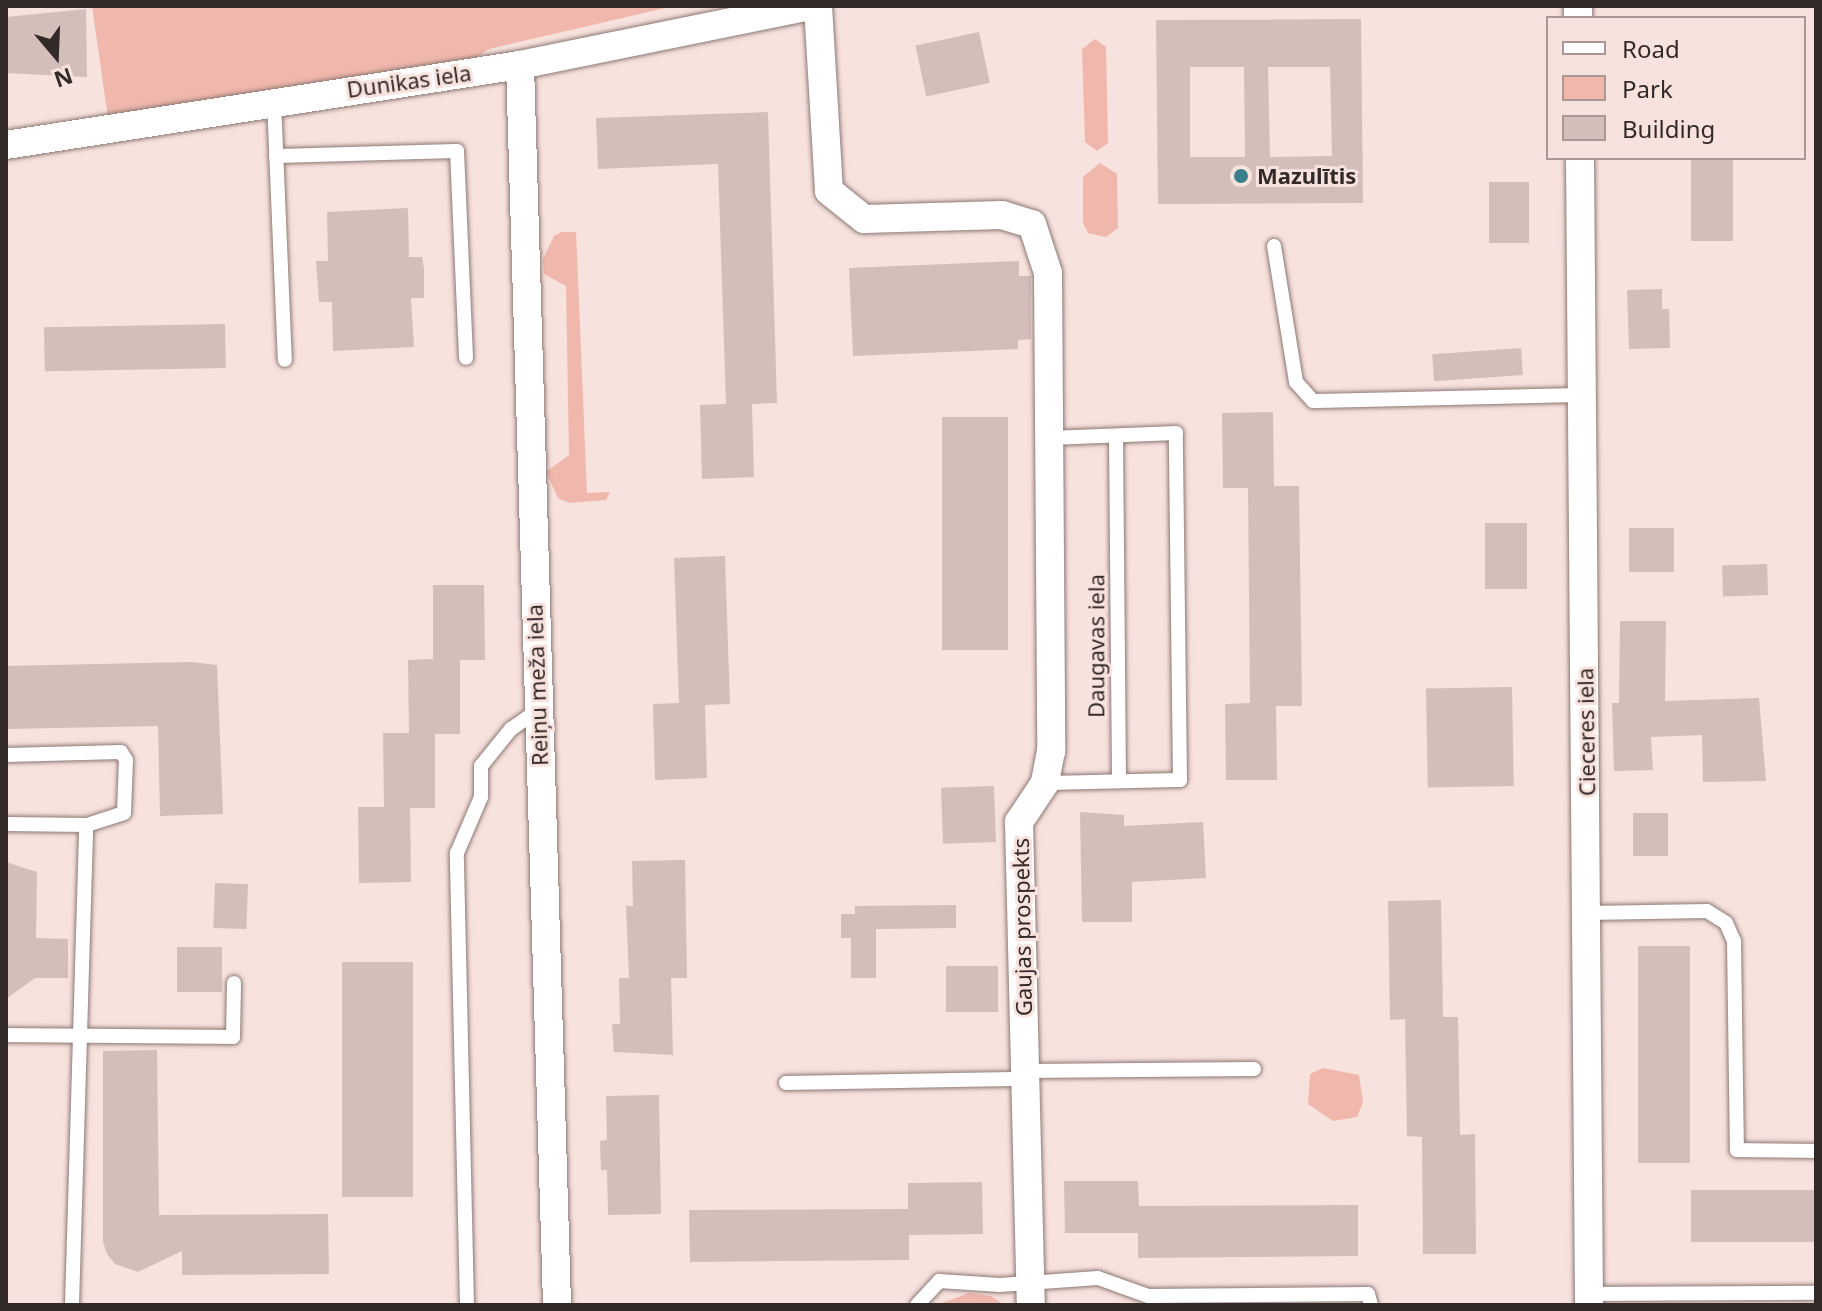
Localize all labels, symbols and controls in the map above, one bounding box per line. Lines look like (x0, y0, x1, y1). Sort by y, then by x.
north arrow (16, 16, 96, 96)
legend (1546, 16, 1806, 160)
text: Road (1622, 32, 1680, 65)
street label: Dunikas iela (345, 59, 473, 103)
text: N (50, 62, 77, 96)
text: Park (1622, 72, 1673, 105)
text: Building (1622, 112, 1715, 145)
place label: Mazulītis (1257, 163, 1356, 189)
marker: Mazulītis (1232, 167, 1250, 185)
street label: Daugavas iela (1083, 574, 1109, 718)
street label: Reiņu meža iela (521, 604, 553, 766)
street label: Cieceres iela (1572, 668, 1600, 796)
street label: Gaujas prospekts (1007, 838, 1037, 1016)

